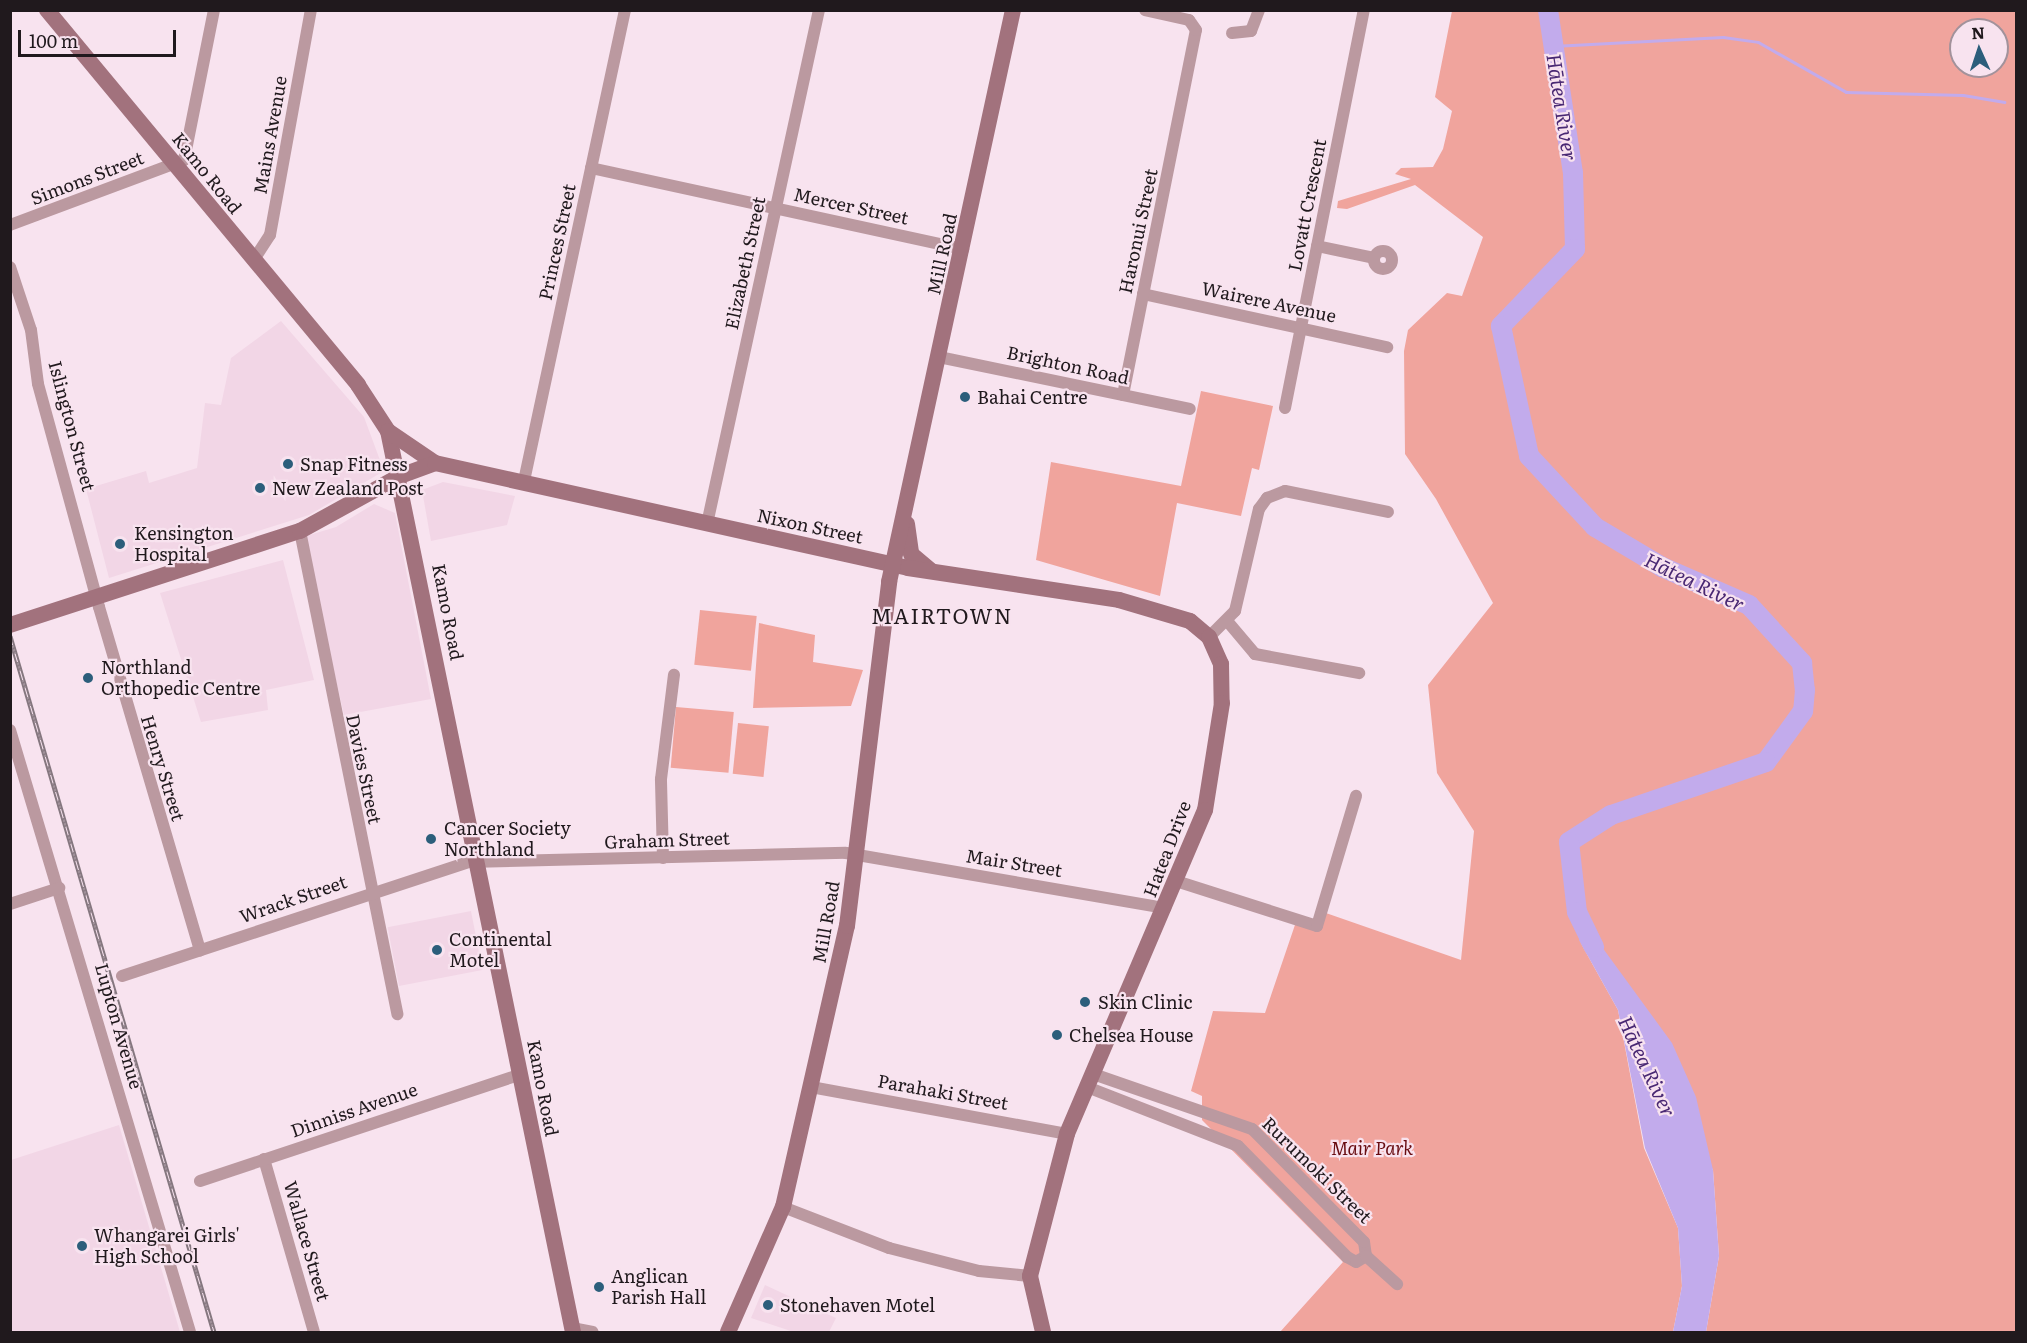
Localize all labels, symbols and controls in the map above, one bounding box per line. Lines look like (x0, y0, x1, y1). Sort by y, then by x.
scale bar (21, 18, 178, 56)
north arrow (1949, 18, 2009, 78)
text: N (1971, 20, 1986, 44)
text: 100 m (29, 27, 78, 54)
water label: Hātea River (1543, 52, 1583, 162)
street label: Mains Avenue (249, 74, 291, 196)
street label: Kamo Road (168, 128, 246, 218)
street label: Lovatt Crescent (1284, 137, 1330, 273)
street label: Simons Street (27, 147, 147, 209)
street label: Haronui Street (1114, 166, 1162, 296)
street label: Princes Street (534, 182, 580, 302)
street label: Mercer Street (792, 183, 910, 229)
street label: Elizabeth Street (720, 194, 770, 332)
street label: Mill Road (923, 211, 961, 297)
street label: Wairere Avenue (1200, 277, 1338, 327)
street label: Brighton Road (1005, 342, 1131, 388)
street label: Islington Street (44, 358, 100, 494)
place label: Bahai Centre (977, 386, 1087, 408)
marker: Bahai Centre (958, 390, 972, 404)
place label: Snap Fitness (300, 453, 407, 475)
marker: Snap Fitness (281, 457, 295, 471)
place label: New Zealand Post (272, 477, 424, 499)
marker: New Zealand Post (253, 481, 267, 495)
street label: Nixon Street (755, 504, 865, 548)
place label: Kensington Hospital (134, 523, 234, 566)
marker: Kensington Hospital (111, 535, 129, 553)
water label: Hātea River (1641, 547, 1749, 615)
street label: Kamo Road (428, 562, 468, 662)
district label: MAIRTOWN (871, 602, 1013, 628)
place label: Northland Orthopedic Centre (101, 657, 260, 700)
marker: Northland Orthopedic Centre (79, 669, 97, 687)
street label: Henry Street (137, 712, 189, 824)
street label: Davies Street (342, 712, 386, 826)
street label: Hatea Drive (1139, 798, 1195, 900)
place label: Cancer Society Northland (444, 818, 571, 860)
street label: Graham Street (604, 827, 730, 853)
marker: Cancer Society Northland (422, 830, 440, 848)
street label: Mair Street (964, 845, 1064, 881)
street label: Wrack Street (237, 871, 349, 927)
street label: Mill Road (808, 879, 844, 965)
place label: Continental Motel (449, 929, 552, 972)
marker: Continental Motel (430, 943, 444, 957)
street label: Lupton Avenue (91, 961, 147, 1091)
place label: Skin Clinic (1098, 991, 1193, 1013)
marker: Skin Clinic (1076, 993, 1094, 1011)
water label: Hātea River (1614, 1012, 1682, 1120)
place label: Chelsea House (1069, 1024, 1193, 1046)
marker: Chelsea House (1050, 1028, 1064, 1042)
street label: Kamo Road (523, 1038, 563, 1138)
street label: Parahaki Street (876, 1070, 1010, 1114)
street label: Dinniss Avenue (288, 1078, 420, 1142)
street label: Rurumoki Street (1258, 1112, 1376, 1228)
park label: Mair Park (1331, 1137, 1413, 1159)
street label: Wallace Street (280, 1178, 334, 1304)
place label: Whangarei Girls' High School (94, 1225, 240, 1268)
marker: Whangarei Girls' High School (75, 1239, 89, 1253)
place label: Anglican Parish Hall (611, 1266, 706, 1308)
marker: Anglican Parish Hall (592, 1280, 606, 1294)
place label: Stonehaven Motel (780, 1294, 935, 1316)
marker: Stonehaven Motel (761, 1298, 775, 1312)

